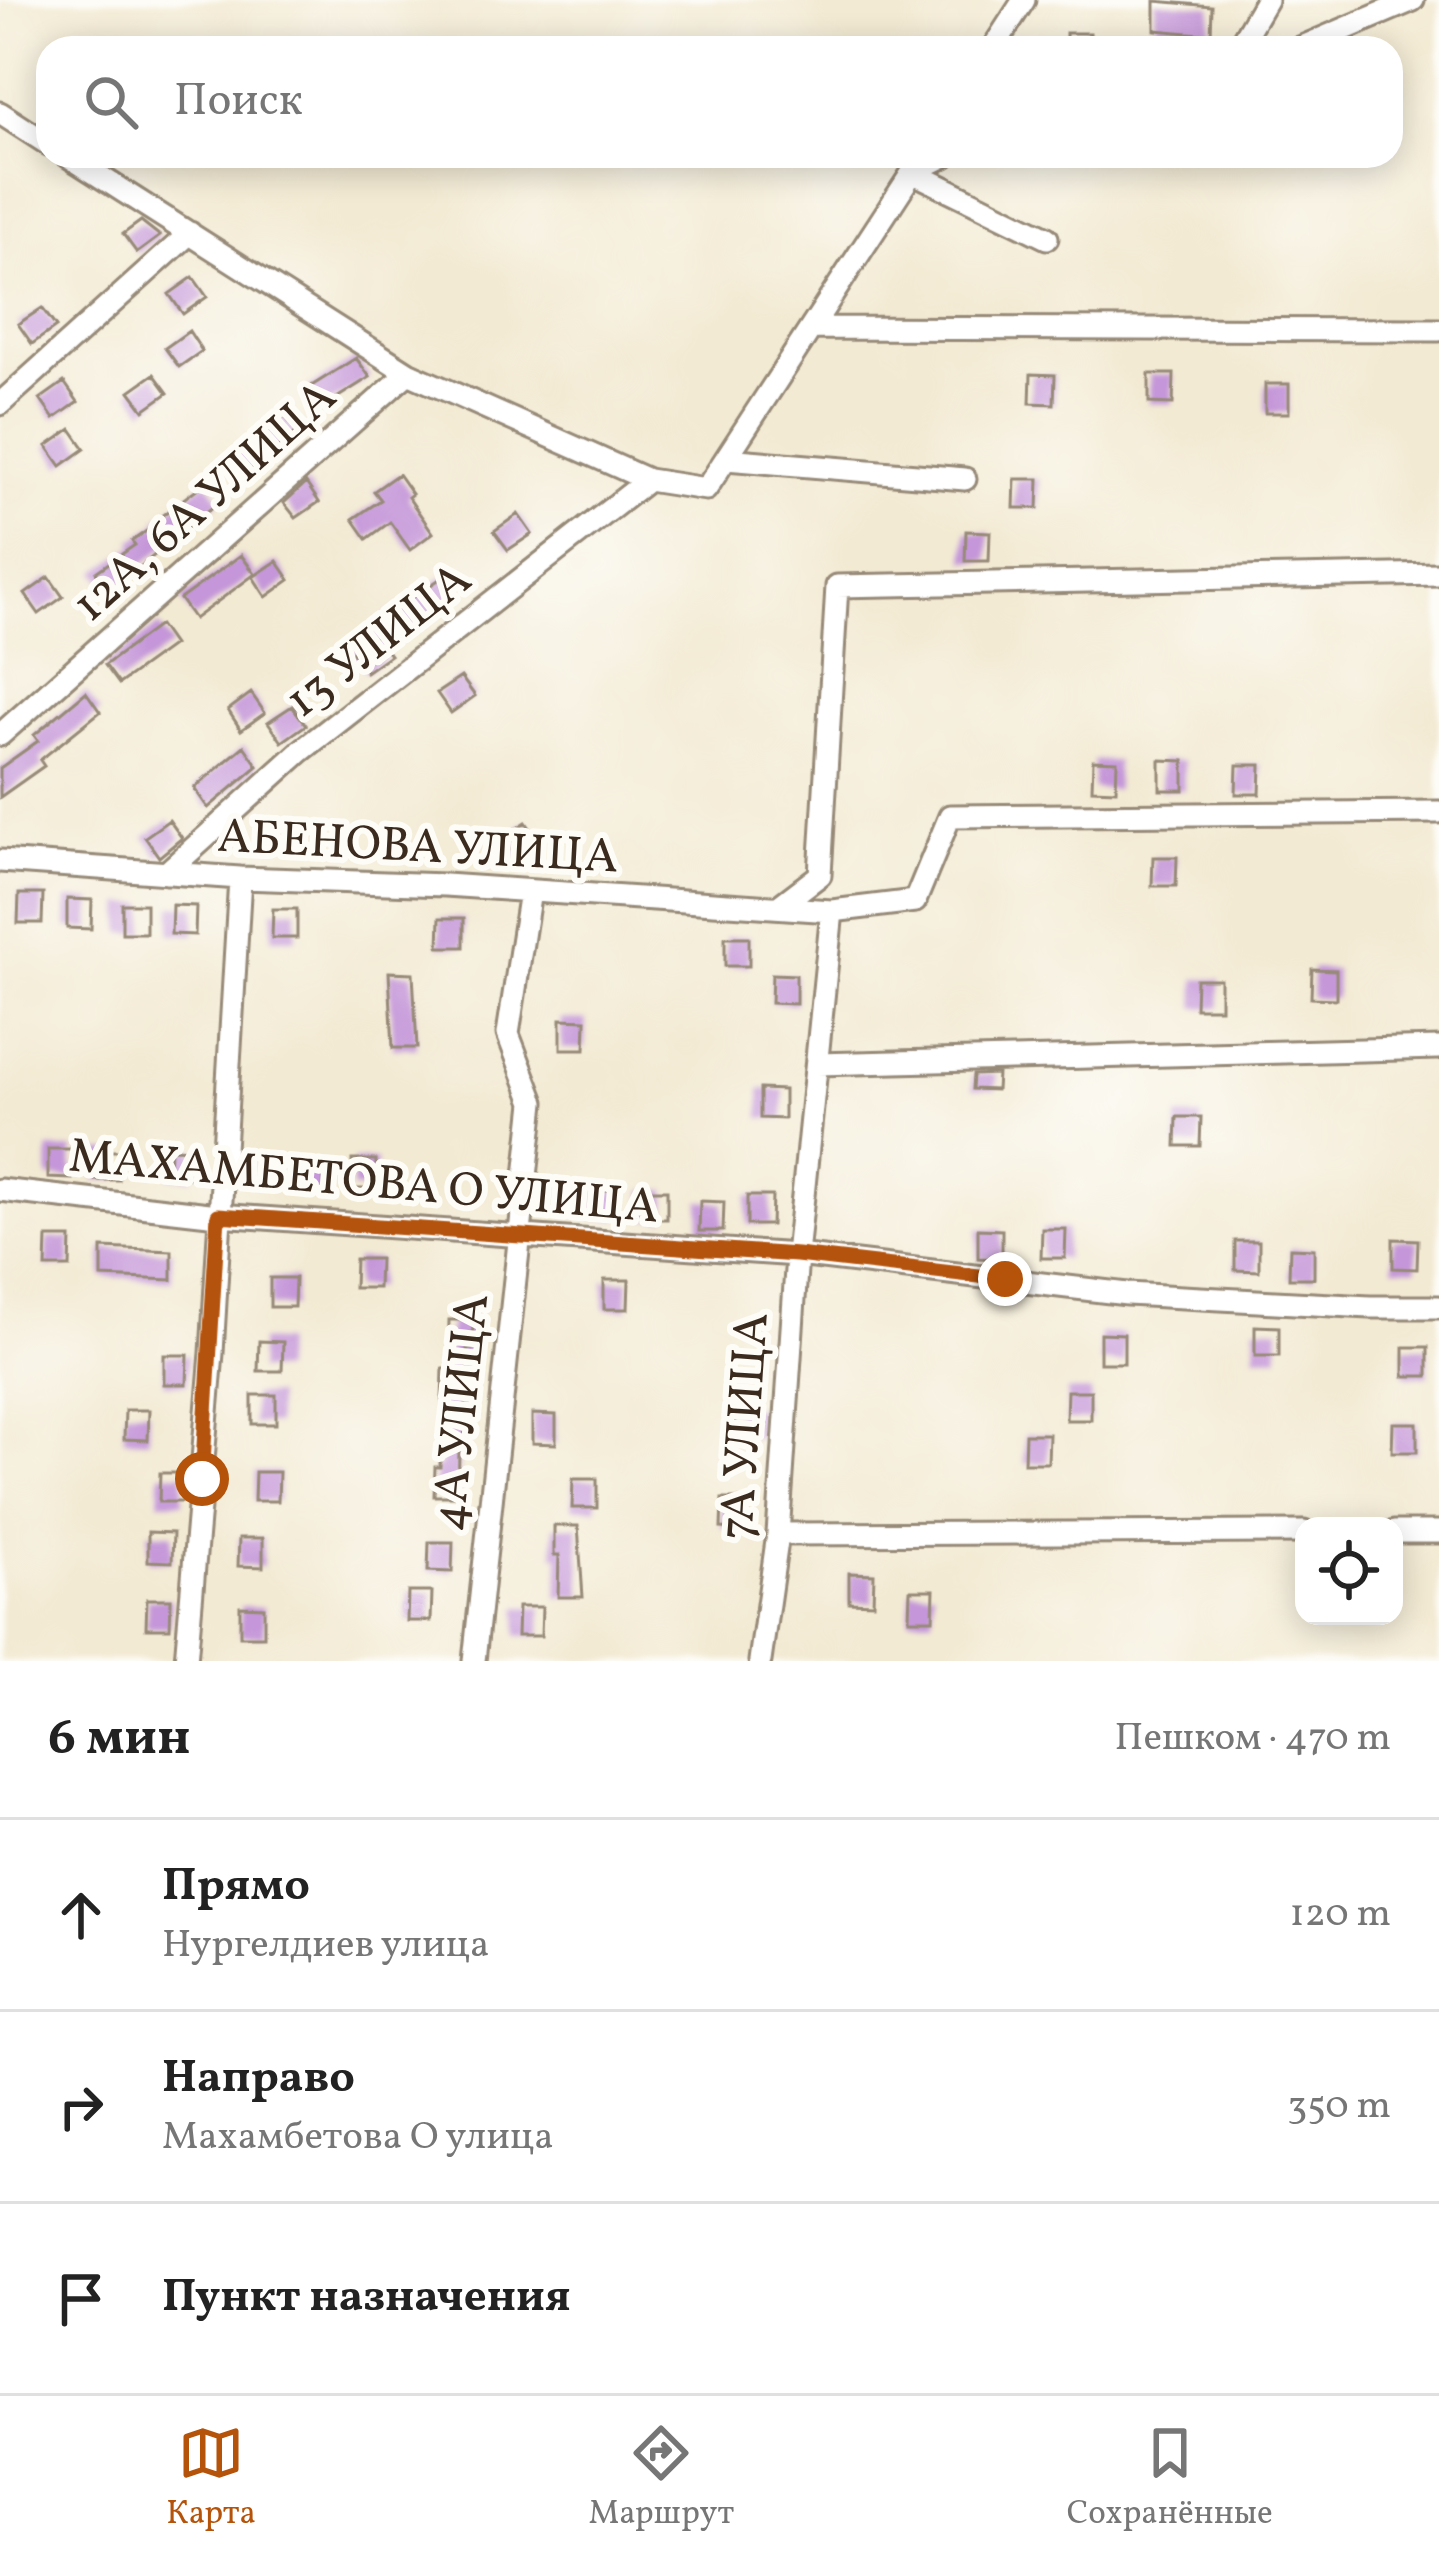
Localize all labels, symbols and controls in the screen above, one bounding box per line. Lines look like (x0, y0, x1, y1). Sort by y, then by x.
search box (36, 36, 1403, 168)
icon: search (78, 69, 144, 135)
text: Поиск (174, 71, 303, 134)
street label: 12А, 6А УЛИЦА (60, 366, 353, 639)
street label: 13 УЛИЦА (273, 548, 487, 735)
street label: АБЕНОВА УЛИЦА (216, 805, 620, 892)
street label: МАХАМБЕТОВА О УЛИЦА (66, 1124, 661, 1243)
route end (978, 1252, 1032, 1306)
street label: 4А УЛИЦА (417, 1291, 508, 1534)
street label: 7А УЛИЦА (705, 1310, 788, 1542)
route start (175, 1452, 229, 1506)
map controls (1295, 1517, 1403, 1625)
button: locate (1295, 1517, 1403, 1625)
text: 6 мин (48, 1704, 190, 1775)
text: Пешком · 470 m (1114, 1712, 1391, 1766)
text: Прямо (162, 1856, 310, 1919)
icon: ahead (48, 1882, 114, 1948)
text: 120 m (1290, 1888, 1391, 1942)
text: Нургелдиев улица (162, 1919, 489, 1973)
text: Направо (162, 2048, 355, 2111)
icon: right (48, 2074, 114, 2140)
text: 350 m (1287, 2080, 1391, 2134)
text: Махамбетова О улица (162, 2111, 554, 2165)
icon: arrive (48, 2266, 114, 2332)
text: Пункт назначения (162, 2267, 571, 2330)
tab: Карта (166, 2420, 256, 2538)
tab: Маршрут (589, 2420, 734, 2538)
tab: Сохранённые (1067, 2420, 1273, 2538)

